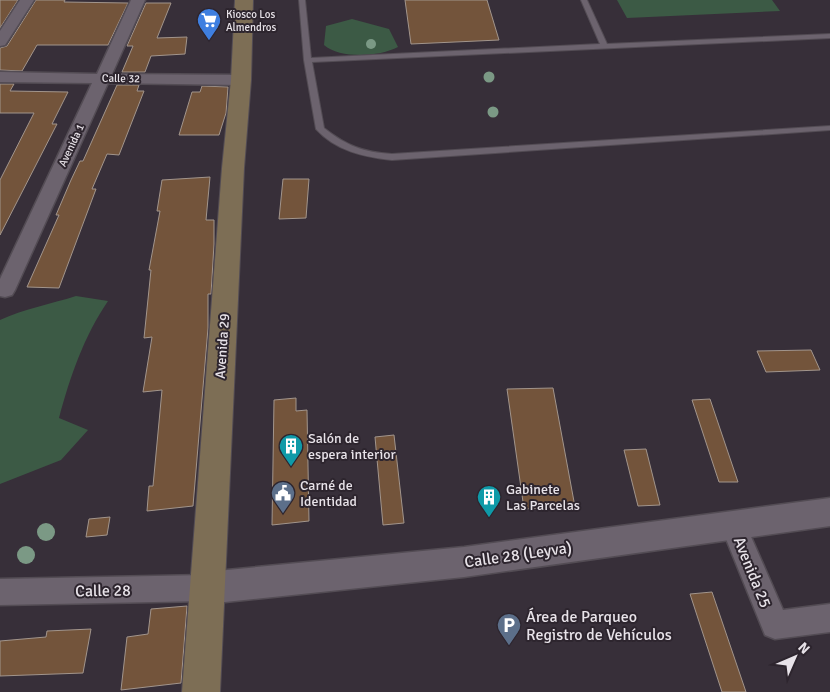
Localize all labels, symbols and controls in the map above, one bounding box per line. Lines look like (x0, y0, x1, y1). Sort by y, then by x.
supermarket icon: Kiosco Los Almendros (196, 7, 222, 41)
place label: Kiosco Los Almendros (226, 8, 277, 34)
street label: Calle 32 (102, 72, 140, 85)
street label: Avenida 1 (56, 122, 87, 169)
street label: Avenida 29 (212, 313, 233, 379)
place label: Salón de espera interior (308, 430, 396, 463)
building icon: Salón de espera interior (278, 433, 304, 467)
place label: Carné de Identidad (300, 477, 357, 510)
public building icon: Carné de Identidad (270, 480, 296, 514)
place label: Gabinete Las Parcelas (506, 481, 580, 514)
building icon: Gabinete Las Parcelas (476, 484, 502, 518)
street label: Avenida 25 (729, 534, 775, 611)
street label: Calle 28 (Leyva) (463, 538, 573, 572)
street label: Calle 28 (75, 581, 131, 601)
place label: Área de Parqueo Registro de Vehículos (526, 607, 672, 645)
parking icon: Área de Parqueo Registro de Vehículos (496, 612, 522, 646)
north arrow (770, 632, 820, 682)
text: N (794, 639, 813, 658)

